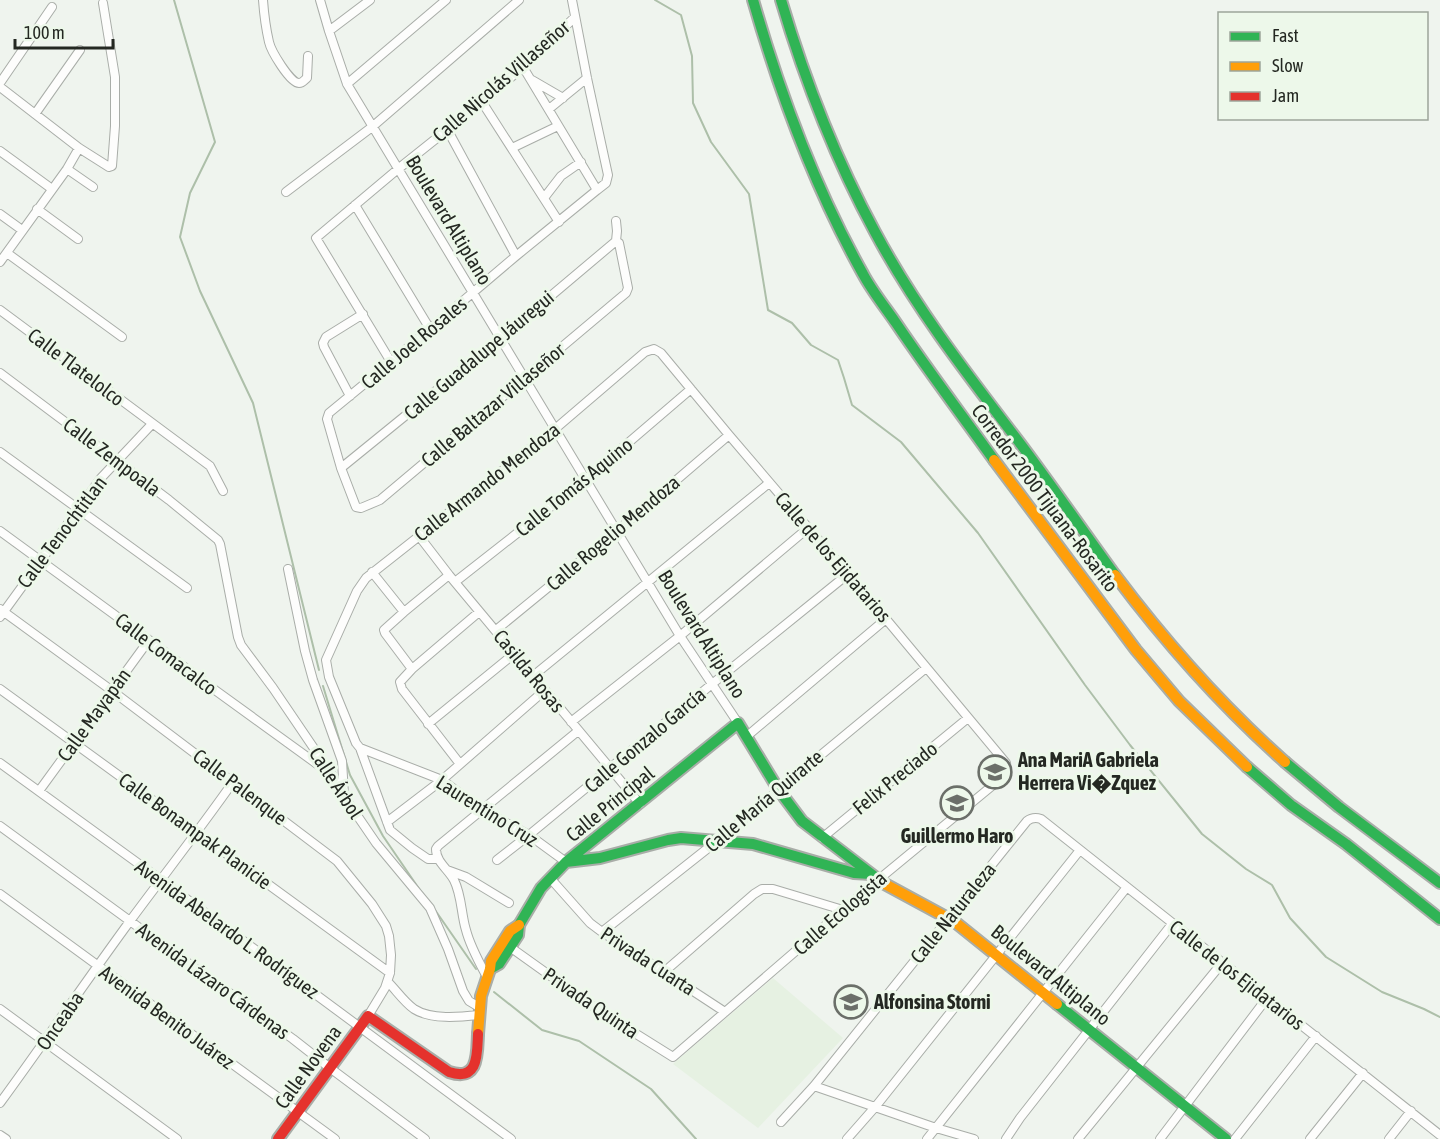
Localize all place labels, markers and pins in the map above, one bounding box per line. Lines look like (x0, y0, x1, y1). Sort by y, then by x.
place label: Ana MariA Gabriela Herrera Vi�Zquez (1017, 748, 1159, 794)
school or university icon: Ana MariA Gabriela Herrera Vi�Zquez (977, 754, 1013, 790)
school or university icon: Guillermo Haro (939, 785, 975, 821)
place label: Guillermo Haro (901, 824, 1014, 847)
school or university icon: Alfonsina Storni (833, 984, 869, 1020)
place label: Alfonsina Storni (873, 990, 991, 1013)

